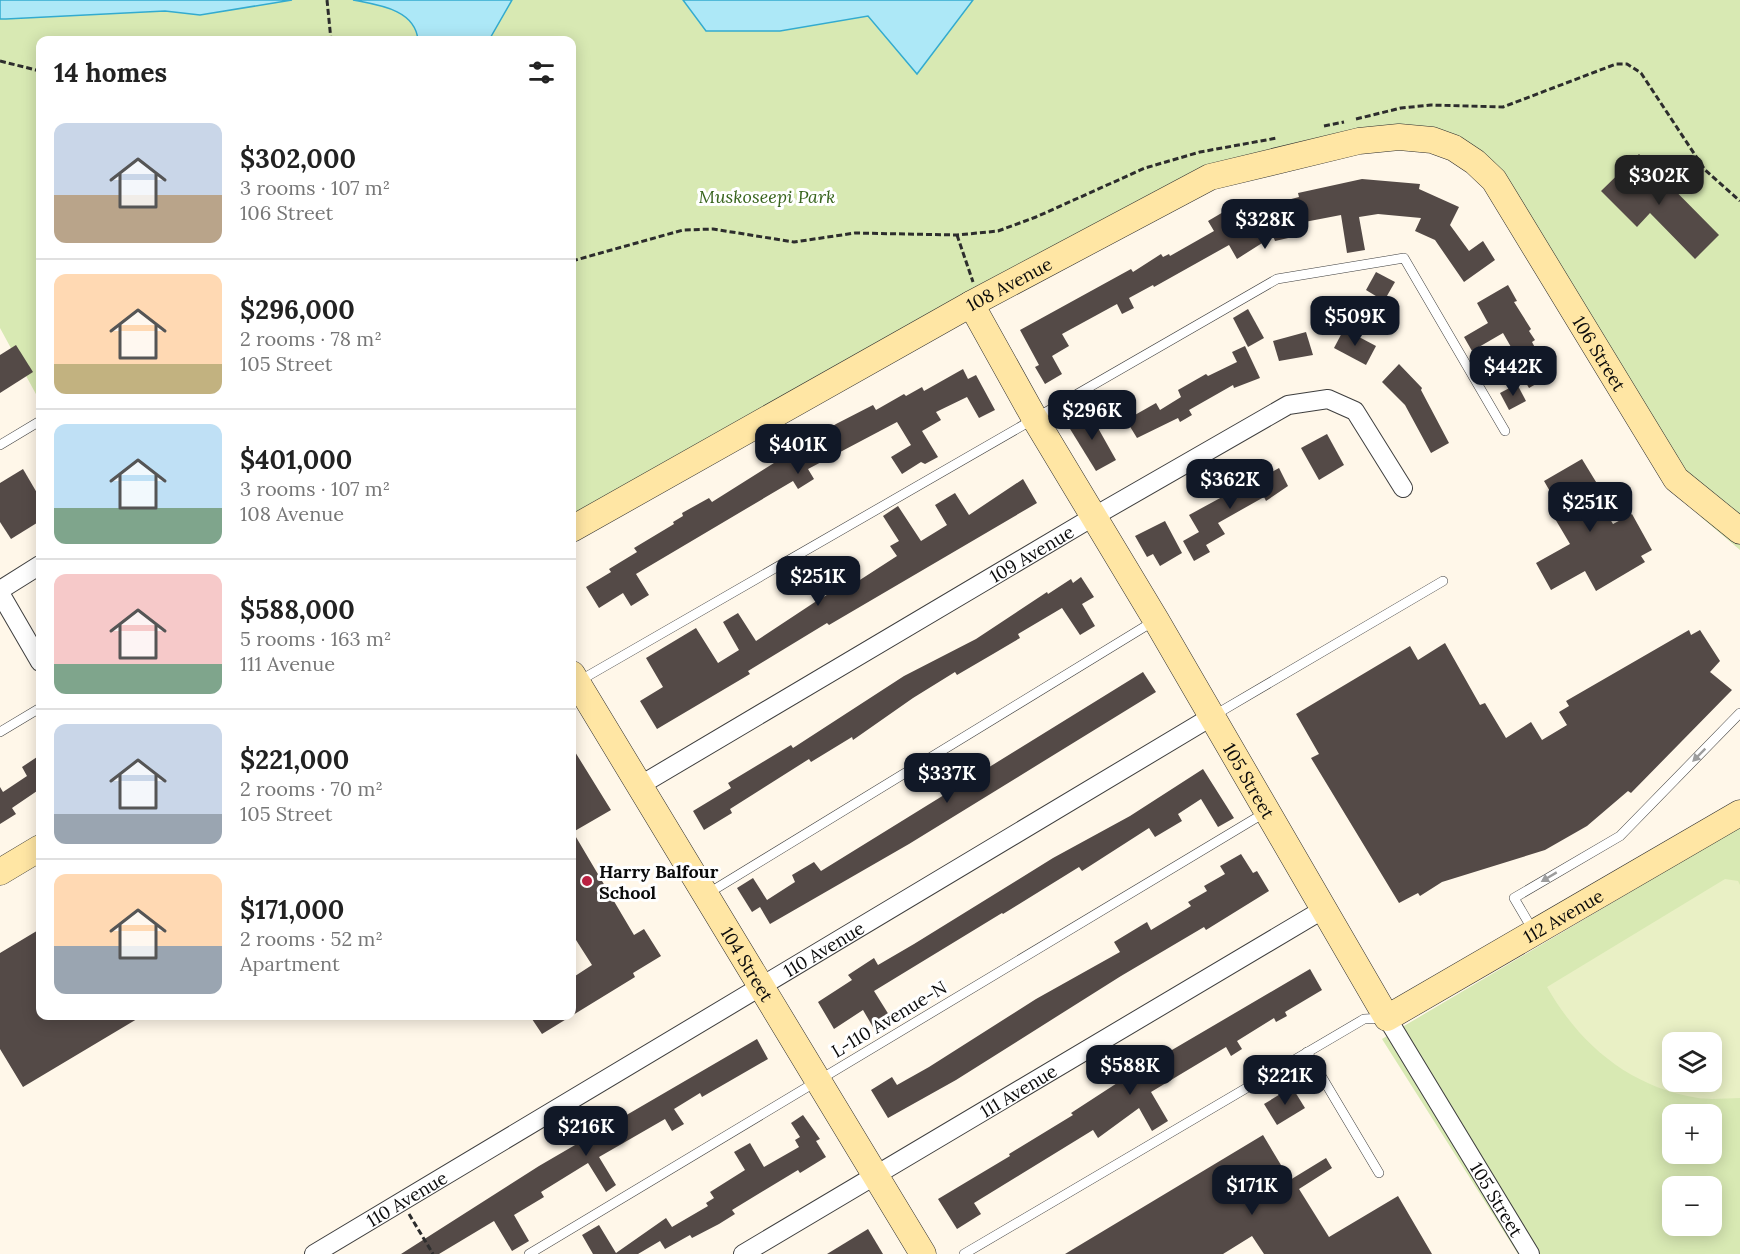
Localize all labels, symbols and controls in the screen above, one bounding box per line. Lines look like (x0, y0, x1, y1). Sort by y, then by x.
text: 14 homes (54, 56, 167, 89)
icon: filters (525, 56, 558, 89)
text: $302,000 (240, 142, 356, 175)
icon: home (102, 147, 174, 219)
pin: $302K (1617, 155, 1701, 206)
text: $302K (1629, 162, 1689, 187)
text: 3 rooms · 107 m² (240, 175, 390, 200)
park label: Muskoseepi Park (699, 185, 835, 208)
pin: $328K (1223, 199, 1307, 250)
text: 106 Street (240, 200, 333, 225)
text: $328K (1235, 206, 1295, 231)
street label: 108 Avenue (962, 252, 1056, 316)
text: $296,000 (240, 293, 355, 326)
pin: $509K (1313, 296, 1397, 347)
icon: home (102, 298, 174, 370)
text: $509K (1324, 303, 1386, 328)
street label: 106 Street (1568, 311, 1631, 395)
text: 2 rooms · 78 m² (240, 326, 382, 351)
pin: $442K (1471, 346, 1555, 397)
text: 105 Street (240, 351, 333, 376)
text: $442K (1484, 353, 1542, 378)
pin: $296K (1050, 390, 1134, 441)
text: $296K (1062, 397, 1122, 422)
pin: $401K (756, 424, 840, 475)
text: $401K (769, 431, 827, 456)
text: $401,000 (240, 443, 352, 476)
icon: home (102, 448, 174, 520)
pin: $362K (1188, 459, 1272, 510)
text: $362K (1200, 466, 1260, 491)
text: 3 rooms · 107 m² (240, 476, 390, 501)
pin: $251K (1548, 482, 1632, 533)
text: $251K (1562, 489, 1618, 514)
text: 108 Avenue (240, 501, 344, 526)
street label: 109 Avenue (985, 520, 1078, 587)
pin: $251K (776, 556, 860, 607)
text: $251K (790, 563, 846, 588)
text: $588,000 (240, 593, 355, 626)
icon: home (102, 598, 174, 670)
text: 5 rooms · 163 m² (240, 626, 392, 651)
text: 111 Avenue (240, 651, 335, 676)
street label: 105 Street (1218, 739, 1280, 823)
text: $221,000 (240, 743, 349, 776)
icon: home (102, 748, 174, 820)
one-way arrow (1692, 748, 1706, 763)
pin: $337K (905, 753, 989, 804)
text: $337K (918, 760, 976, 785)
text: 2 rooms · 70 m² (240, 776, 383, 801)
text: 105 Street (240, 801, 333, 826)
place label: Harry Balfour School (599, 860, 719, 904)
one-way arrow (1541, 872, 1557, 883)
marker: Harry Balfour School (580, 874, 594, 888)
street label: 112 Avenue (1519, 883, 1607, 948)
text: $171,000 (240, 893, 344, 926)
icon: home (102, 898, 174, 970)
street label: 110 Avenue (779, 916, 868, 982)
street label: 104 Street (716, 922, 779, 1006)
text: 2 rooms · 52 m² (240, 926, 383, 951)
text: Apartment (240, 951, 340, 976)
street label: L-110 Avenue-N (827, 976, 951, 1062)
map controls (1662, 1032, 1722, 1236)
button: layers (1662, 1032, 1722, 1092)
pin: $588K (1088, 1045, 1172, 1096)
text: $588K (1100, 1052, 1160, 1077)
pin: $221K (1243, 1055, 1327, 1106)
street label: 111 Avenue (975, 1059, 1061, 1122)
text: $221K (1257, 1062, 1313, 1087)
button: + (1662, 1104, 1722, 1164)
pin: $216K (544, 1106, 628, 1157)
text: $216K (558, 1113, 614, 1138)
street label: 105 Street (1465, 1158, 1528, 1241)
street label: 110 Avenue (362, 1165, 451, 1232)
pin: $171K (1210, 1165, 1294, 1216)
text: $171K (1226, 1172, 1278, 1197)
button: − (1662, 1176, 1722, 1236)

